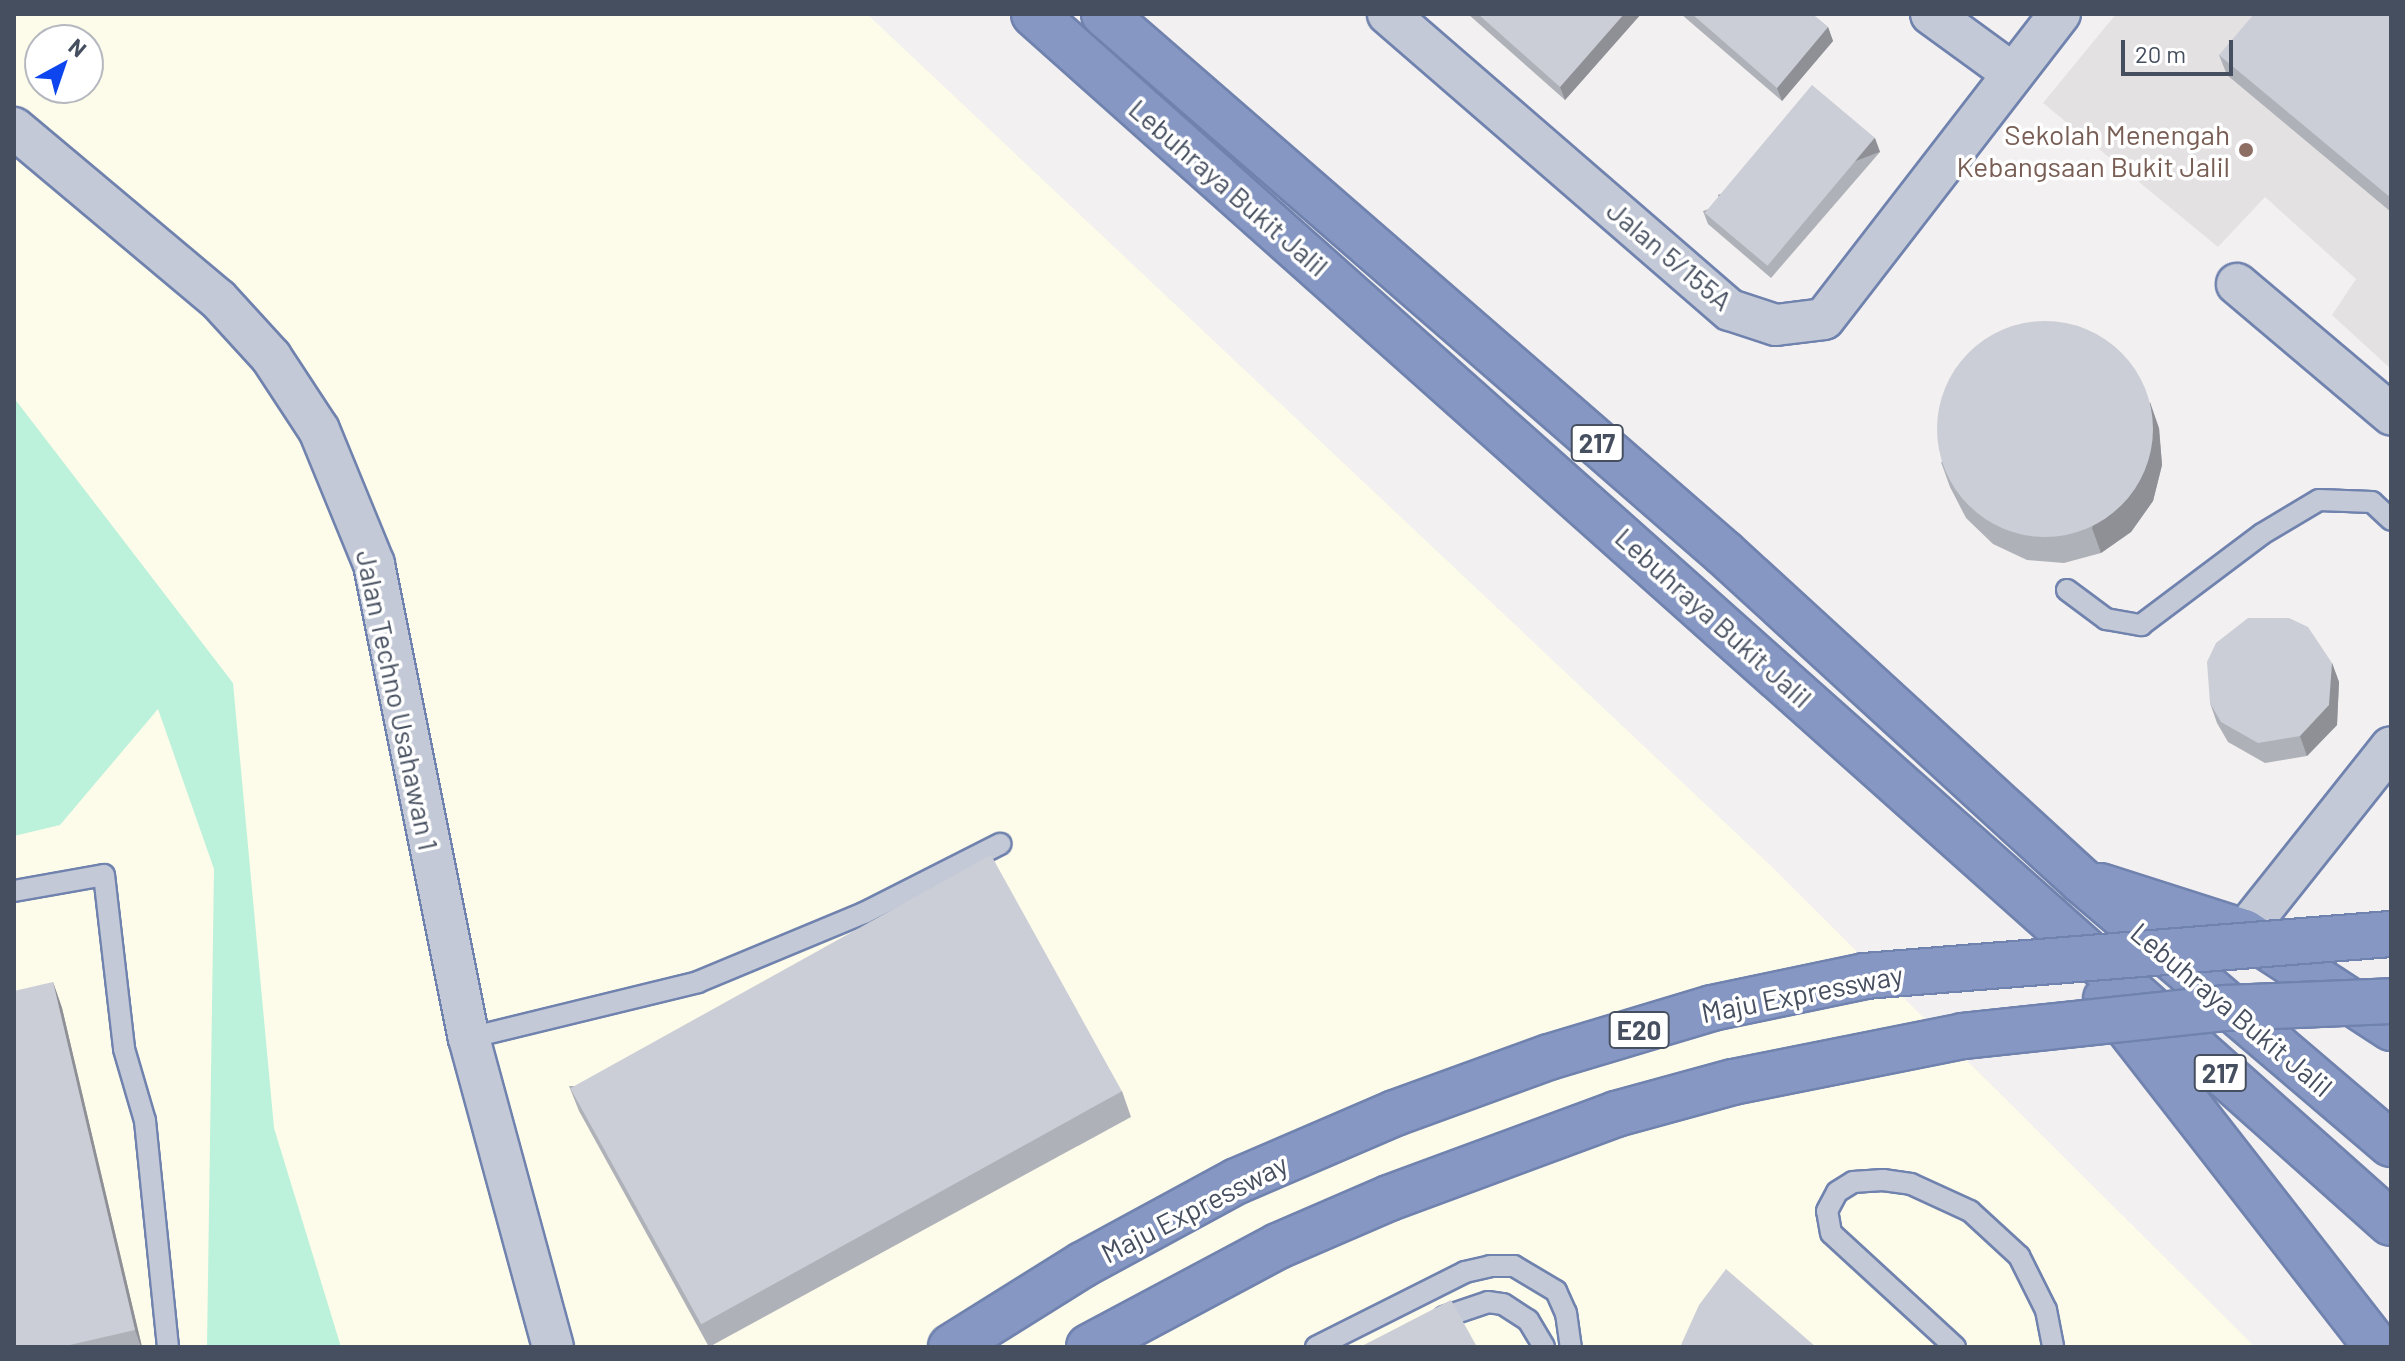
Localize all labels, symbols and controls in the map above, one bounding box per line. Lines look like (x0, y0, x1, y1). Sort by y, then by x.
north arrow (24, 24, 104, 104)
scale bar (2125, 24, 2237, 74)
text: N (64, 32, 92, 62)
text: 20 m (2135, 39, 2186, 68)
street label: Lebuhraya Bukit Jalil (1123, 91, 1335, 283)
place label: Sekolah Menengah Kebangsaan Bukit Jalil (1957, 117, 2230, 183)
marker: Sekolah Menengah Kebangsaan Bukit Jalil (2237, 141, 2255, 159)
street label: Jalan 5/155A (1601, 193, 1739, 317)
road number: 217 (1569, 421, 1625, 465)
street label: Lebuhraya Bukit Jalil (1609, 520, 1819, 714)
street label: Jalan Techno Usahawan 1 (350, 547, 446, 853)
street label: Lebuhraya Bukit Jalil (2124, 915, 2340, 1103)
street label: Maju Expressway (1698, 957, 1906, 1029)
road number: E20 (1607, 1008, 1671, 1052)
road number: 217 (2192, 1051, 2248, 1095)
street label: Maju Expressway (1095, 1147, 1293, 1269)

